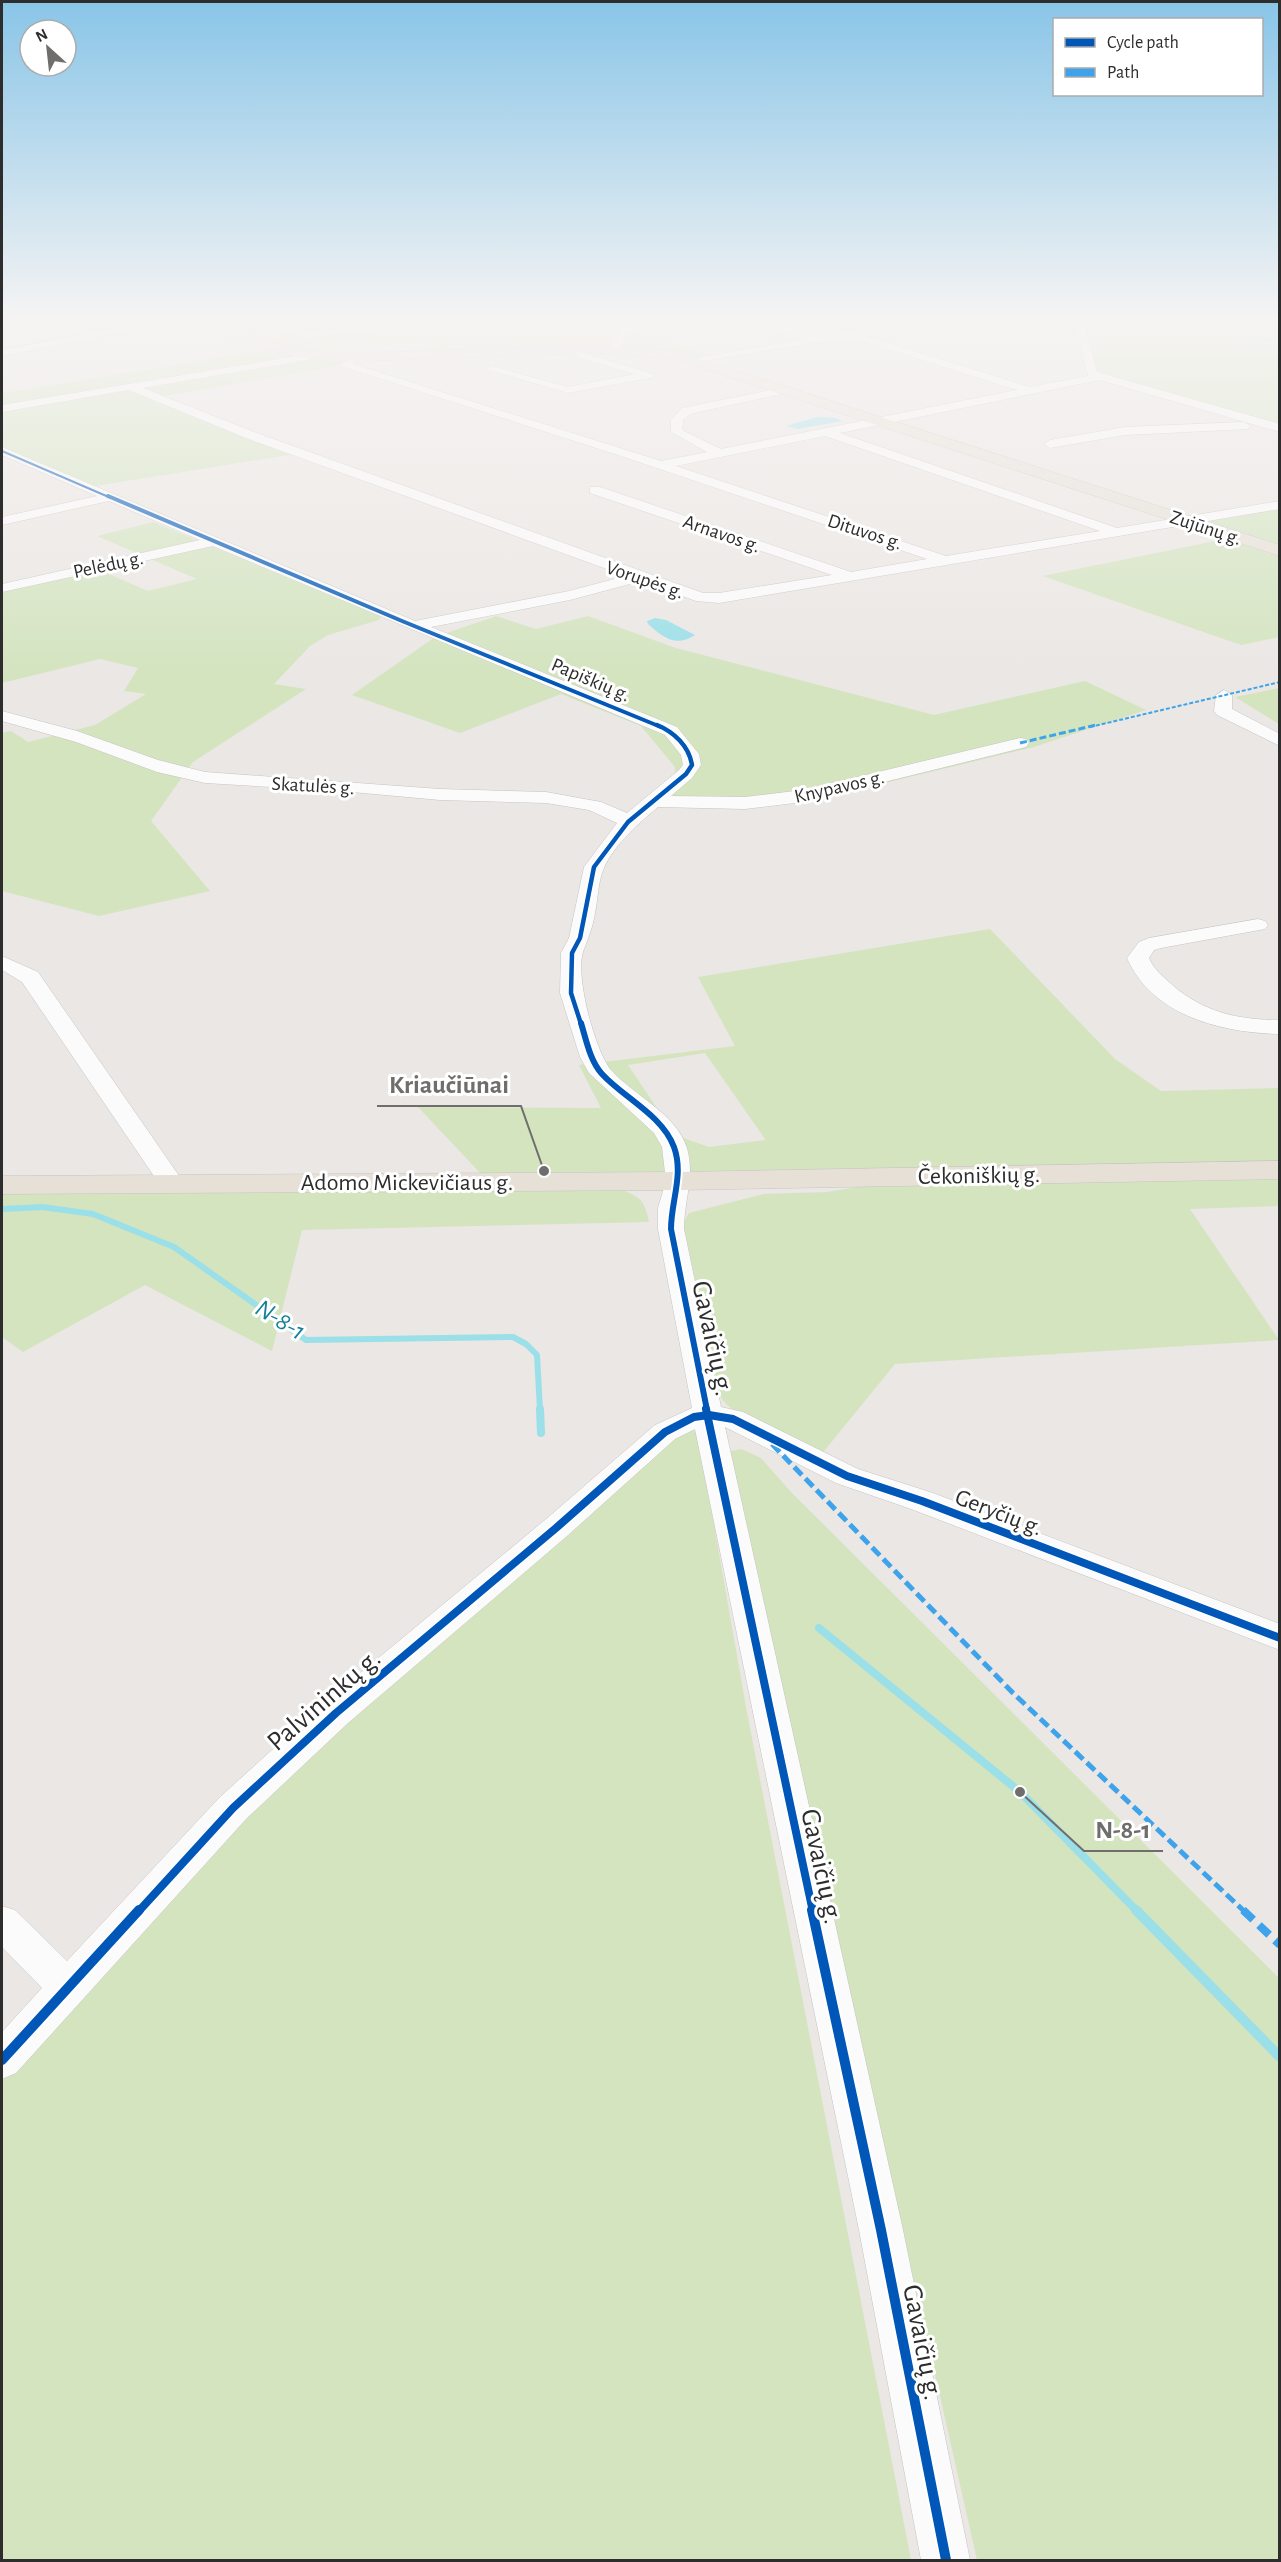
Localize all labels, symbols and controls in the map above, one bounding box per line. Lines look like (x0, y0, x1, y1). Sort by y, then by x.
north arrow (18, 18, 78, 78)
legend (1053, 18, 1263, 96)
text: N (33, 26, 50, 45)
text: Cycle path (1107, 34, 1179, 52)
text: Path (1107, 64, 1139, 82)
street label: Zujūnų g. (1167, 507, 1244, 549)
street label: Arnavos g. (681, 511, 763, 556)
street label: Dituvos g. (825, 511, 904, 553)
street label: Pelėdų g. (71, 548, 145, 582)
street label: Vorupės g. (603, 557, 686, 603)
street label: Papiškių g. (548, 654, 633, 705)
street label: Knypavos g. (792, 767, 886, 807)
street label: Skatulės g. (271, 774, 355, 798)
callout: Kriaučiūnai (377, 1062, 521, 1106)
text: Kriaučiūnai (389, 1072, 509, 1098)
street label: Čekoniškių g. (918, 1162, 1040, 1189)
street label: Adomo Mickevičiaus g. (301, 1171, 513, 1195)
street label: Gavaičių g. (686, 1278, 738, 1398)
water label: N-8-1 (251, 1295, 310, 1345)
street label: Geryčių g. (952, 1485, 1046, 1541)
street label: Palvininkų g. (262, 1644, 386, 1757)
street label: Gavaičių g. (795, 1806, 847, 1926)
callout: N-8-1 (1084, 1807, 1163, 1851)
text: N-8-1 (1095, 1817, 1151, 1843)
street label: Gavaičių g. (897, 2282, 947, 2402)

